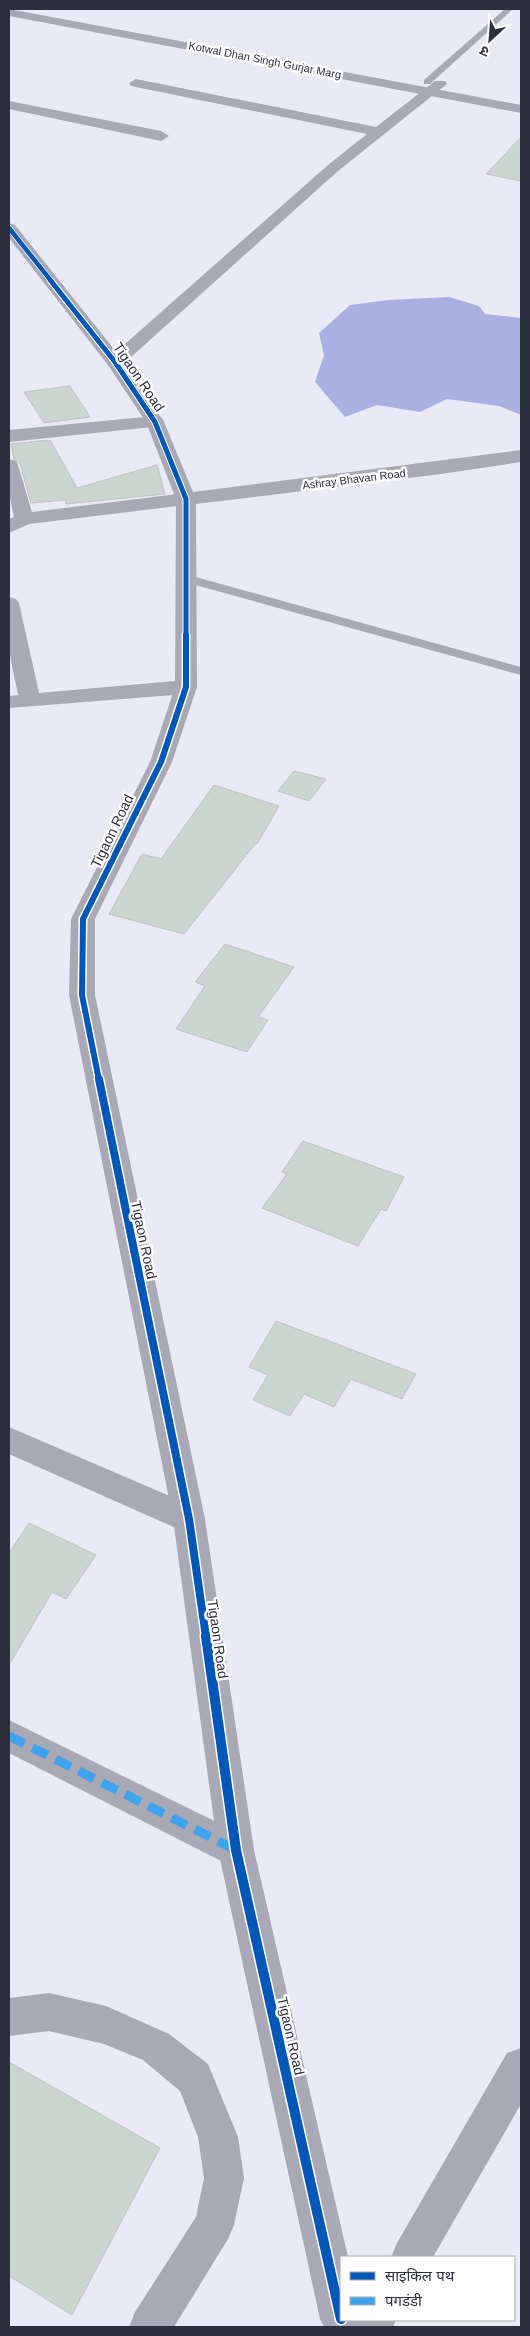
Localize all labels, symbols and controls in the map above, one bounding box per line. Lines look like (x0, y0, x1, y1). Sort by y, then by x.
north arrow (465, 15, 515, 65)
street label: Kotwal Dhan Singh Gurjar Marg (188, 39, 342, 81)
text: उ (476, 42, 491, 61)
street label: Tigaon Road (110, 340, 168, 414)
street label: Ashray Bhavan Road (302, 467, 406, 491)
street label: Tigaon Road (87, 792, 137, 870)
street label: Tigaon Road (128, 1199, 160, 1281)
street label: Tigaon Road (205, 1598, 231, 1680)
street label: Tigaon Road (274, 1995, 308, 2077)
legend (340, 2256, 515, 2321)
text: साइकिल पथ (385, 2267, 455, 2284)
text: पगडंडी (385, 2292, 423, 2309)

